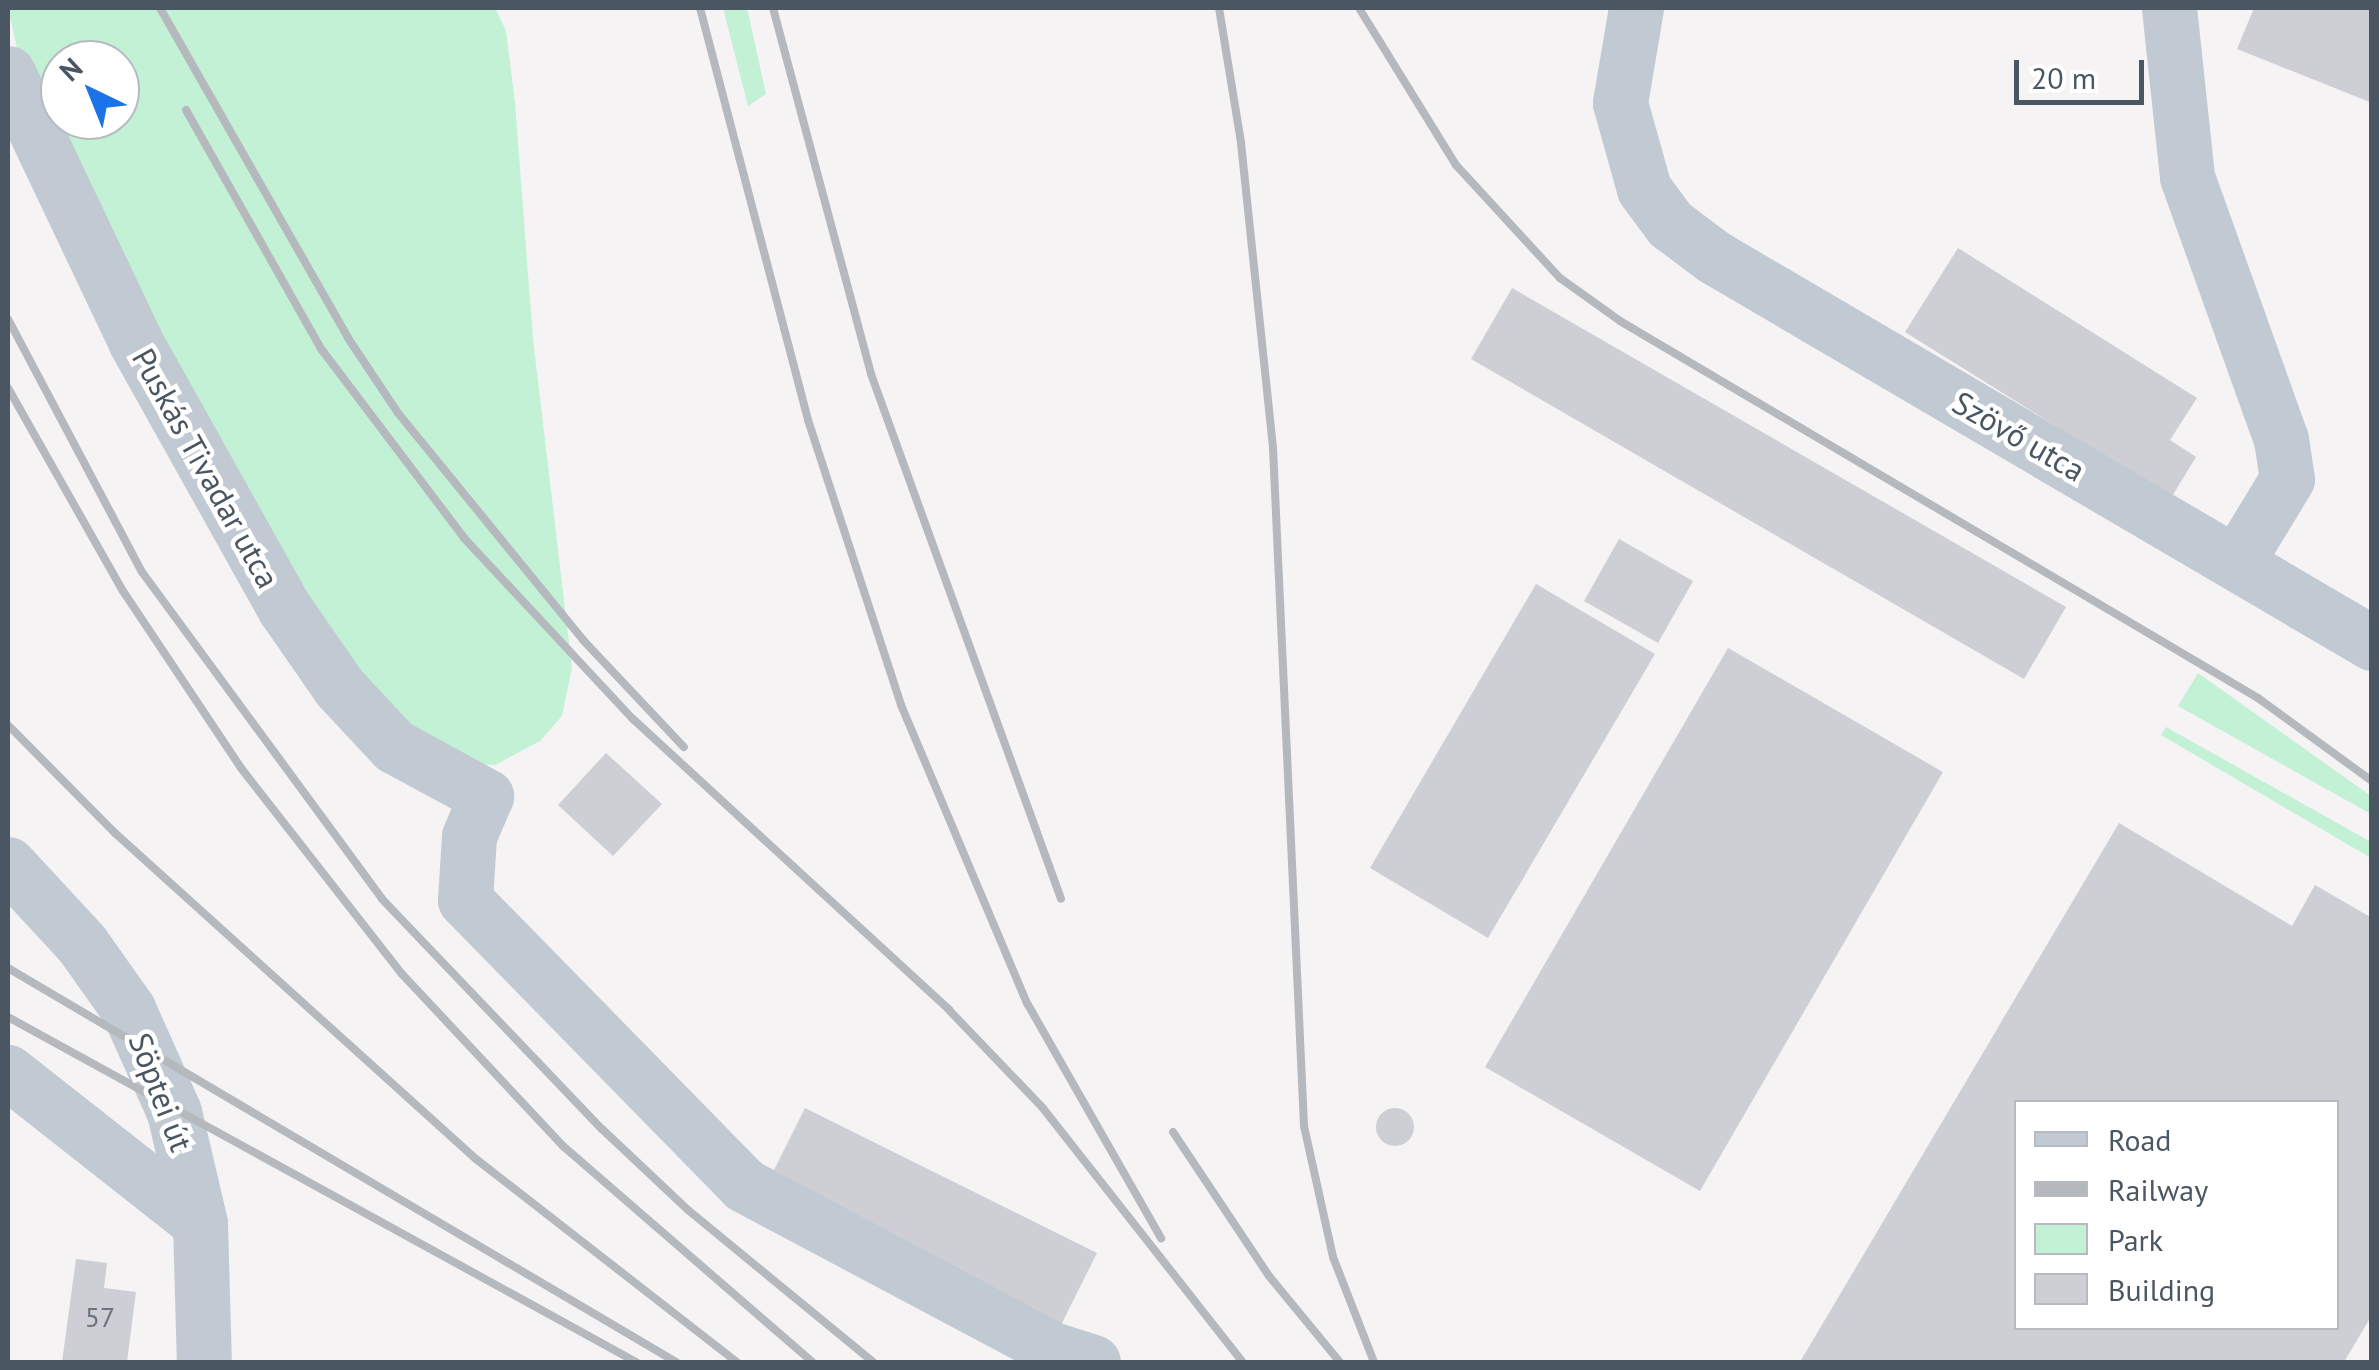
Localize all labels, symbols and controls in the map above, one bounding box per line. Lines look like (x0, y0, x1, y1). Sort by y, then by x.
north arrow (40, 40, 140, 140)
scale bar (2019, 40, 2149, 102)
text: N (51, 49, 90, 89)
text: 20 m (2031, 58, 2096, 97)
street label: Puskás Tivadar utca (124, 341, 288, 595)
street label: Szövő utca (1946, 383, 2092, 489)
street label: Söptei út (121, 1028, 201, 1156)
legend (2014, 1100, 2339, 1330)
text: Road (2108, 1120, 2172, 1159)
text: Railway (2108, 1170, 2208, 1209)
text: Park (2108, 1220, 2163, 1259)
text: Building (2108, 1270, 2215, 1309)
house number: 57 (85, 1300, 115, 1334)

